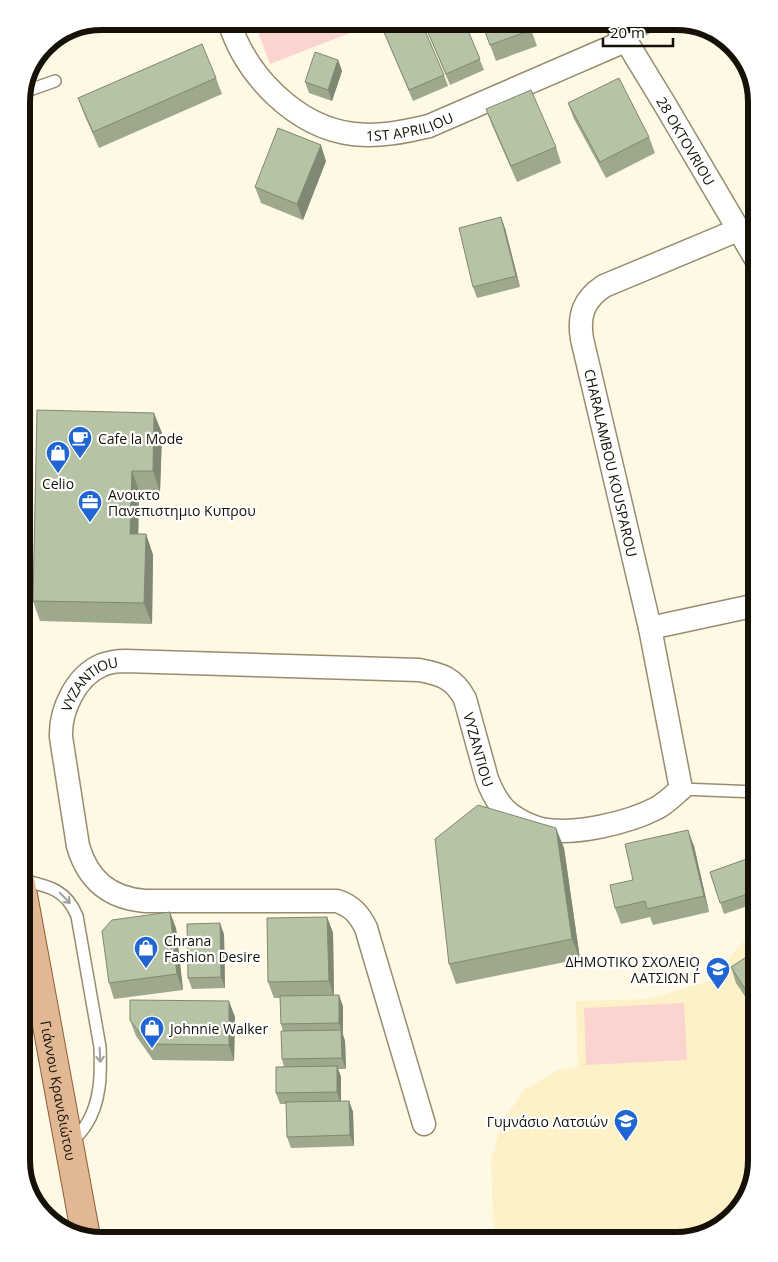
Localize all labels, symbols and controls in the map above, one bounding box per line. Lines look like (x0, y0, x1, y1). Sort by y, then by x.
scale bar (603, 15, 673, 47)
text: 20 m (610, 22, 645, 42)
street label: 28 OKTOVRIOU (653, 93, 720, 189)
street label: 1ST APRILIOU (366, 107, 456, 144)
street label: CHARALAMBOU KOUSPAROU (580, 367, 642, 559)
cafe icon: Cafe la Mode (67, 425, 93, 459)
place label: Cafe la Mode (98, 429, 183, 448)
shop icon: Celio (45, 440, 71, 474)
place label: Celio (42, 474, 74, 493)
place label: Ανοικτο Πανεπιστημιο Κυπρου (108, 485, 256, 520)
office icon: Ανοικτο Πανεπιστημιο Κυπρου (77, 489, 103, 523)
street label: VYZANTIOU (56, 652, 119, 714)
street label: VYZANTIOU (460, 710, 499, 790)
one-way arrow (59, 892, 71, 904)
place label: Chrana Fashion Desire (164, 931, 260, 966)
shop icon: Chrana Fashion Desire (133, 935, 159, 969)
place label: ΔΗΜΟΤΙΚΟ ΣΧΟΛΕΙΟ ΛΑΤΣΙΩΝ Γ΄ (565, 952, 700, 987)
school or university icon: ΔΗΜΟΤΙΚΟ ΣΧΟΛΕΙΟ ΛΑΤΣΙΩΝ Γ΄ (705, 956, 731, 990)
shop icon: Johnnie Walker (139, 1015, 165, 1049)
street label: Γιάννου Κρανιδιώτου (37, 1019, 81, 1162)
place label: Johnnie Walker (168, 1019, 268, 1038)
one-way arrow (96, 1046, 105, 1062)
school or university icon: Γυμνάσιο Λατσιών (613, 1108, 639, 1142)
place label: Γυμνάσιο Λατσιών (487, 1112, 608, 1131)

